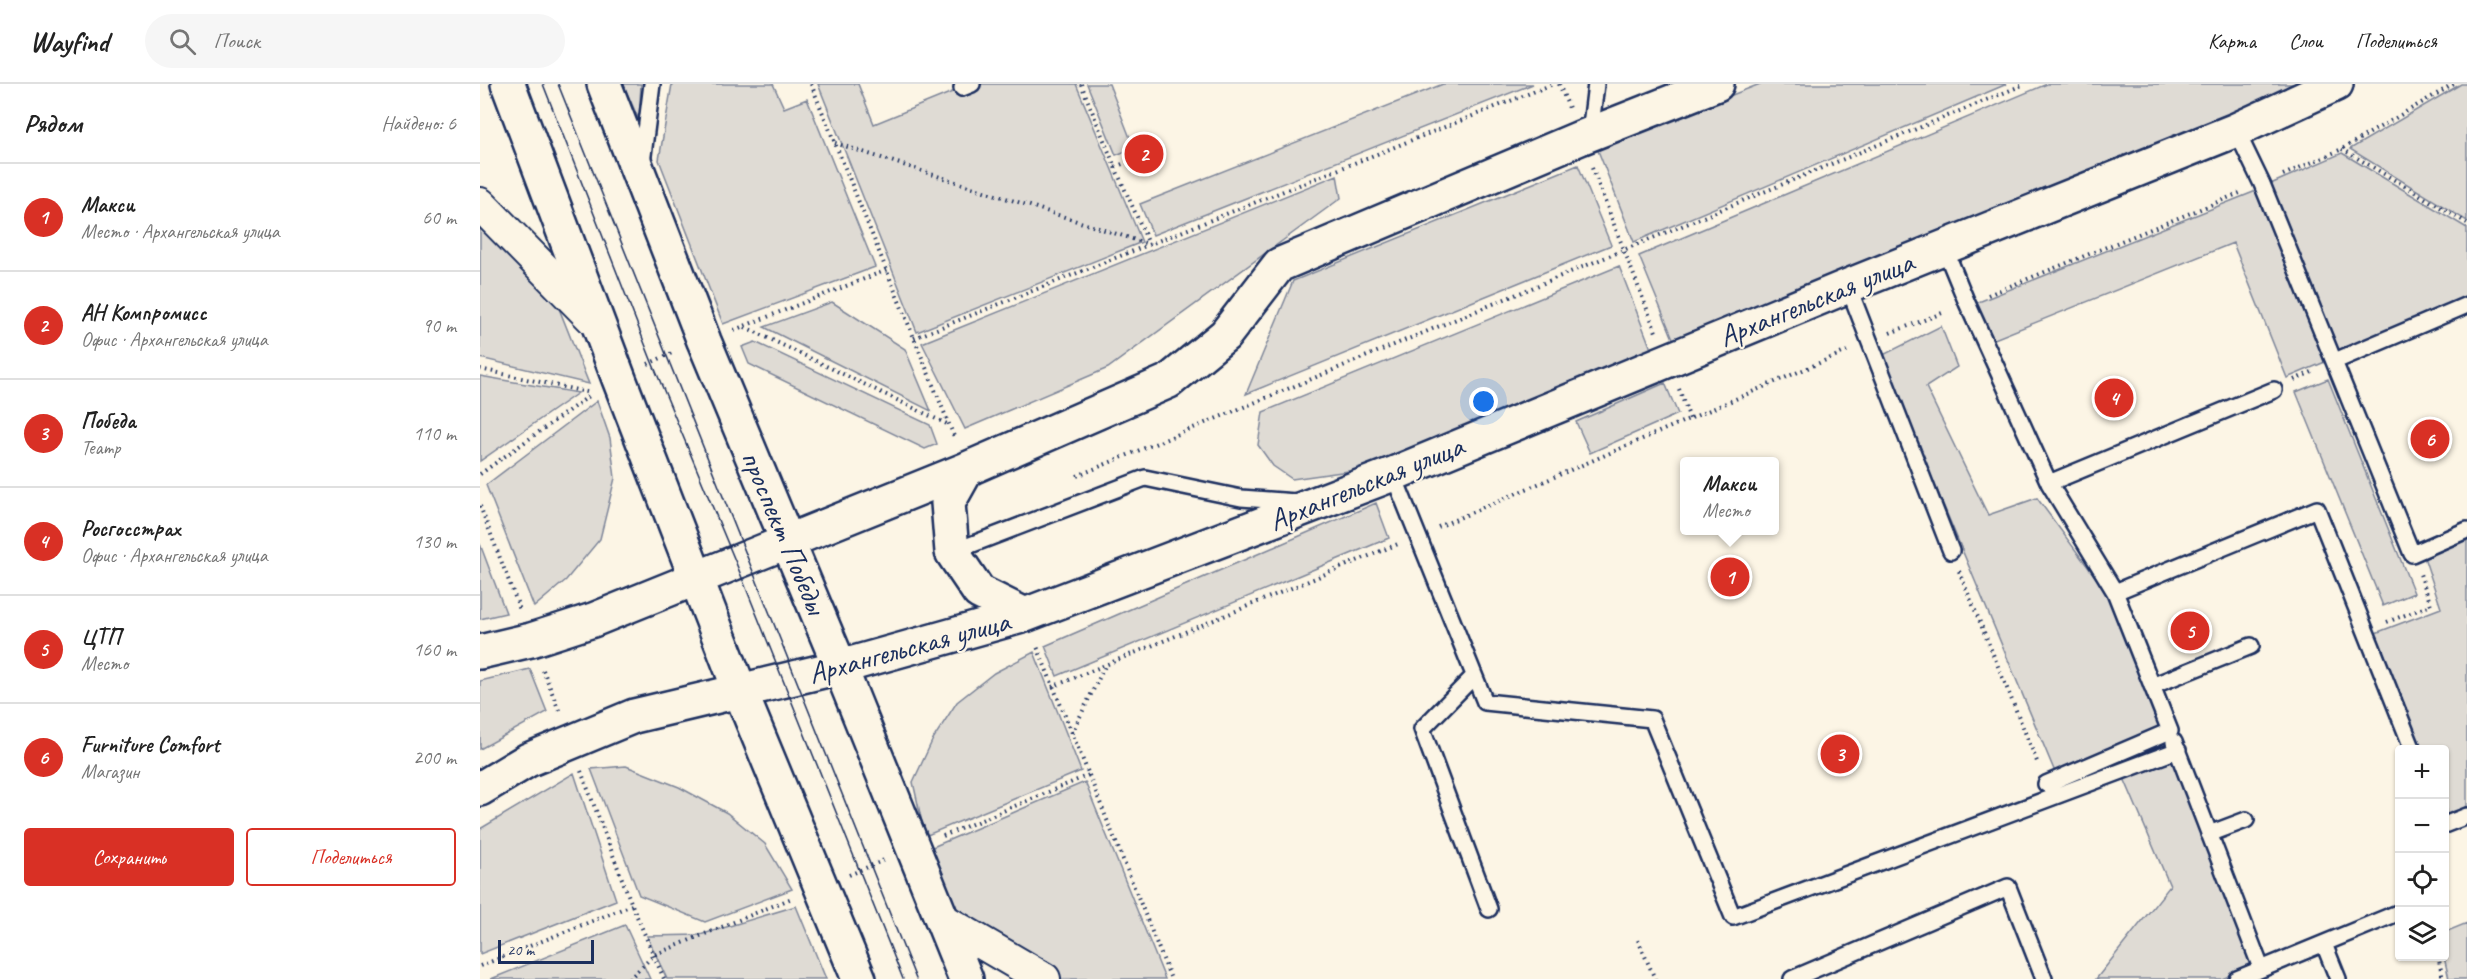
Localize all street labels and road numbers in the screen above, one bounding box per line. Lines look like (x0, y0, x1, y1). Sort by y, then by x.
street label: Архангельская улица (1713, 242, 1921, 355)
street label: Архангельская улица (1263, 426, 1471, 539)
street label: проспект Победы (732, 444, 836, 622)
street label: Архангельская улица (804, 601, 1016, 692)

